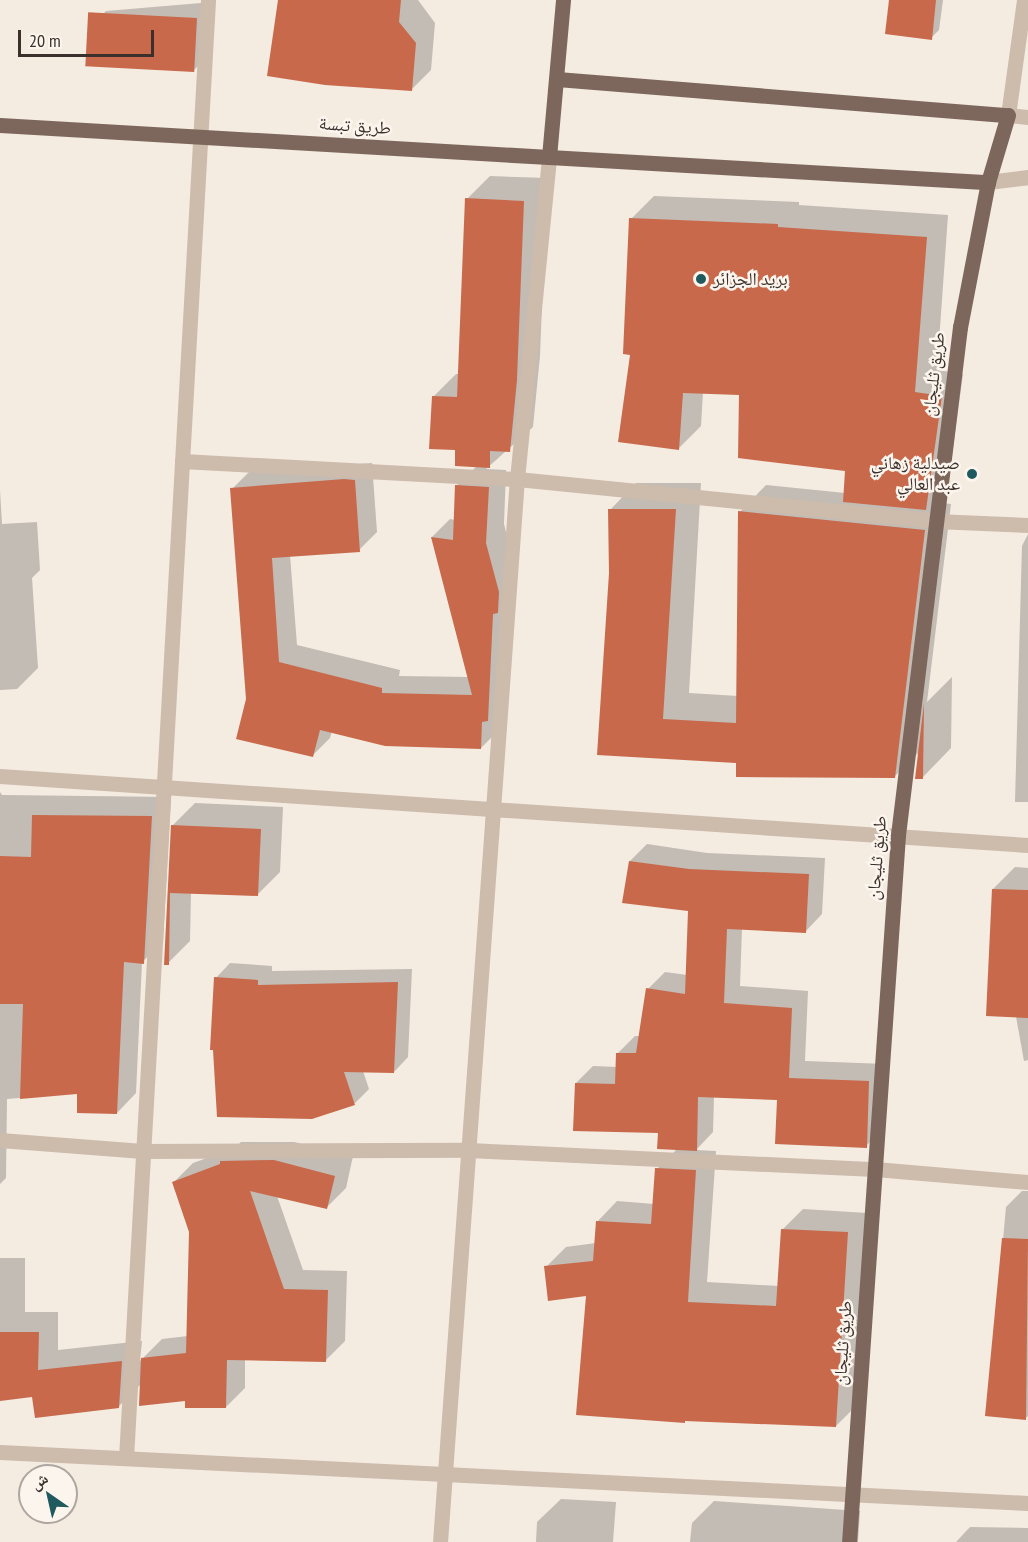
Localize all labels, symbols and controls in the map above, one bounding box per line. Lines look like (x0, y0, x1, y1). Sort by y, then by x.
scale bar (21, 18, 158, 56)
text: 20 m (29, 29, 61, 52)
street label: طريق تبسة (318, 113, 392, 139)
place label: بريد الجزائر (713, 268, 788, 290)
marker: بريد الجزائر (694, 272, 708, 286)
street label: طريق ثليجان (918, 331, 950, 417)
place label: صيدلية زهاني عبد العالي (871, 453, 960, 496)
marker: صيدلية زهاني عبد العالي (965, 467, 979, 481)
street label: طريق ثليجان (863, 815, 891, 901)
street label: طريق ثليجان (829, 1300, 857, 1386)
north arrow (18, 1464, 78, 1524)
text: ش (26, 1468, 52, 1494)

